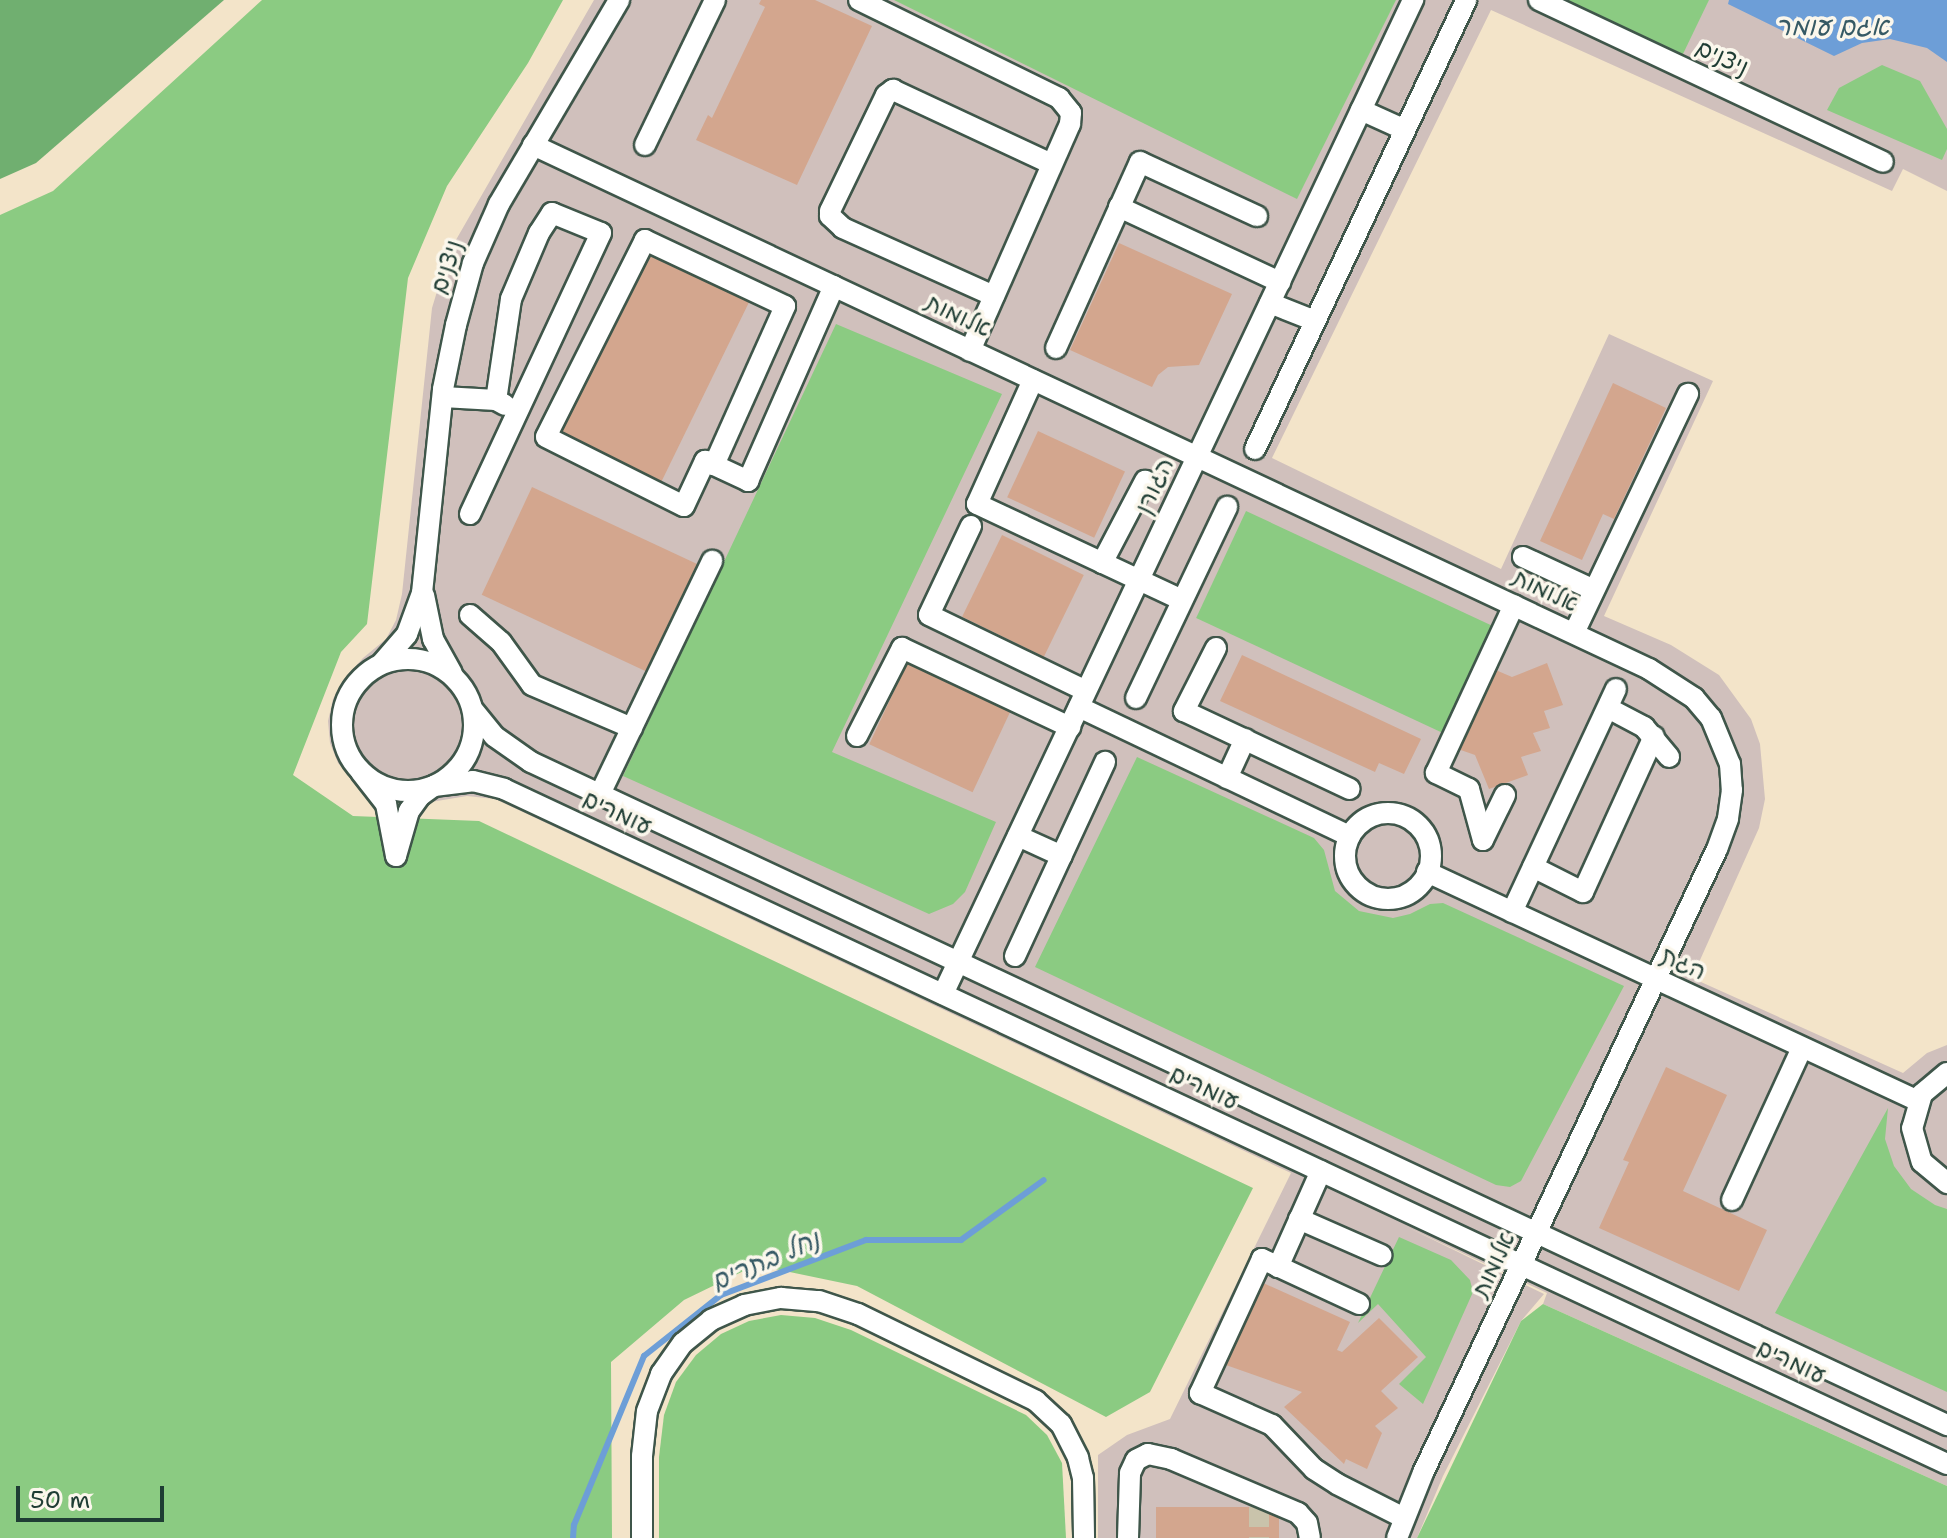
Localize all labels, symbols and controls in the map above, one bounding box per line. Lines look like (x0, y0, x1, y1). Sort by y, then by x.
water label: אגם עומר (1775, 10, 1889, 42)
street label: ניצנים (1691, 33, 1753, 83)
street label: ניצנים (425, 236, 469, 298)
street label: אלומות (920, 288, 996, 344)
street label: הגורן (1130, 453, 1180, 519)
street label: אלומות (1507, 563, 1583, 619)
street label: עומרים (578, 785, 656, 841)
street label: הגת (1656, 941, 1710, 987)
street label: עומרים (1165, 1060, 1243, 1116)
water label: נחל בתרים (706, 1223, 824, 1297)
street label: אלומות (1466, 1227, 1522, 1303)
street label: עומרים (1752, 1334, 1830, 1390)
scale bar (20, 1470, 168, 1520)
text: 50 m (30, 1484, 90, 1516)

